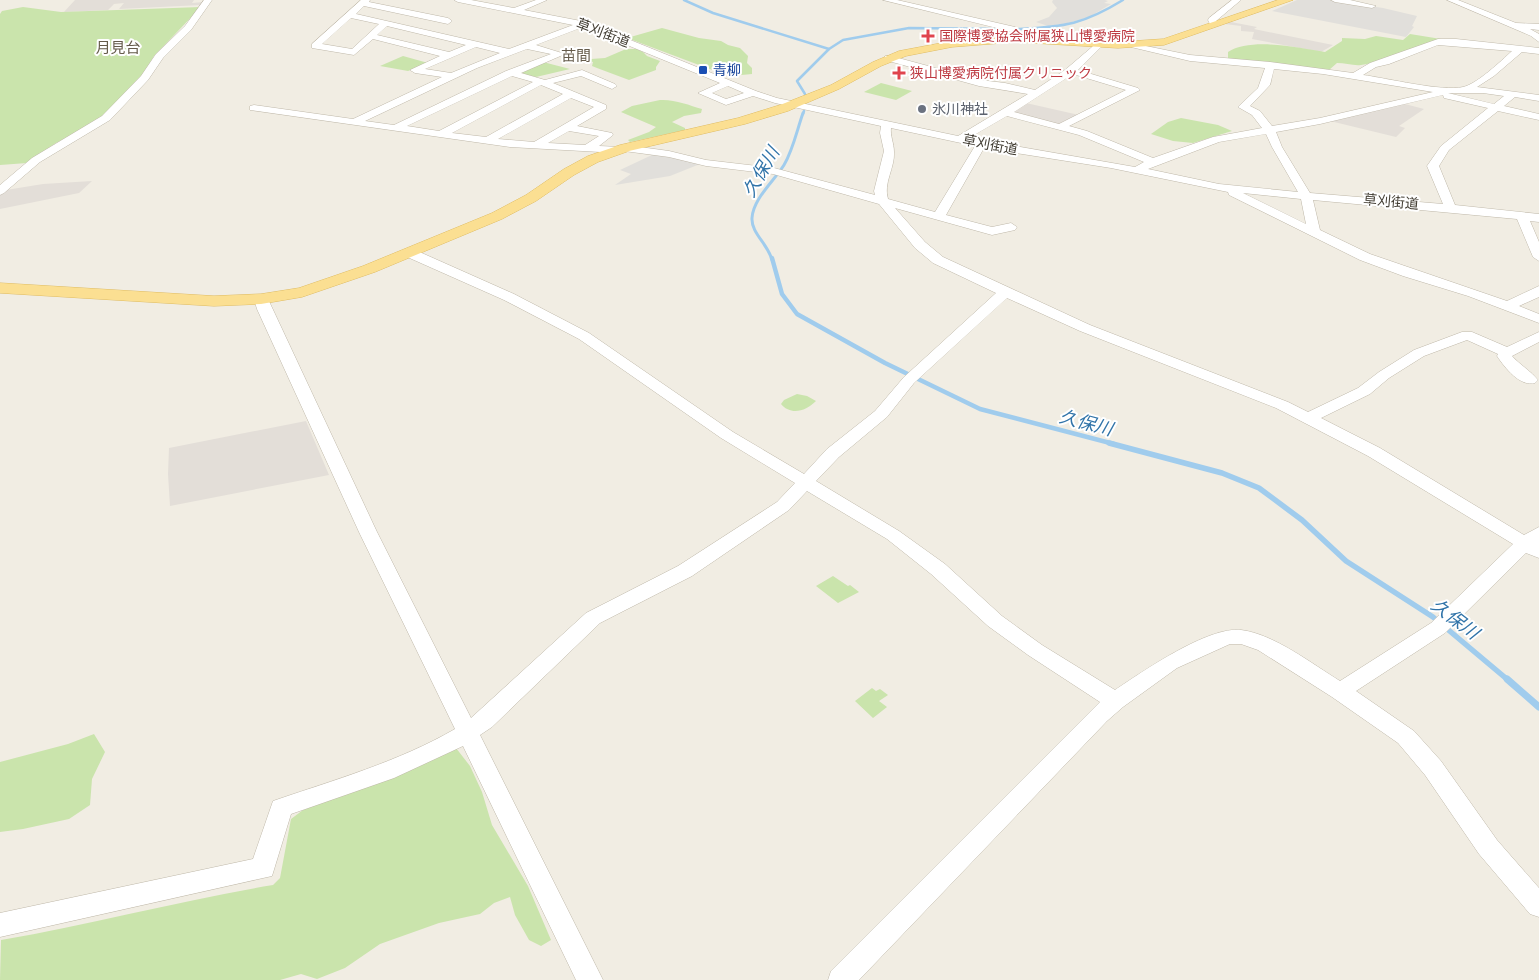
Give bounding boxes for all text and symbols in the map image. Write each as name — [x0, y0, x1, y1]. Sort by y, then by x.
street label: 草刈街道 — [574, 15, 632, 51]
place label: 国際博愛協会附属狭山博愛病院 — [939, 28, 1135, 45]
marker: 国際博愛協会附属狭山博愛病院 — [921, 29, 935, 43]
district label: 月見台 — [95, 39, 141, 57]
district label: 苗間 — [561, 47, 591, 65]
place label: 青柳 — [713, 62, 741, 79]
marker: 青柳 — [697, 64, 709, 76]
place label: 狭山博愛病院付属クリニック — [910, 65, 1092, 82]
marker: 狭山博愛病院付属クリニック — [892, 66, 906, 80]
place label: 氷川神社 — [932, 101, 988, 118]
marker: 氷川神社 — [916, 103, 928, 115]
street label: 草刈街道 — [961, 131, 1019, 159]
water label: 久保川 — [738, 141, 785, 201]
street label: 草刈街道 — [1362, 191, 1420, 213]
water label: 久保川 — [1057, 405, 1117, 441]
water label: 久保川 — [1427, 594, 1485, 645]

